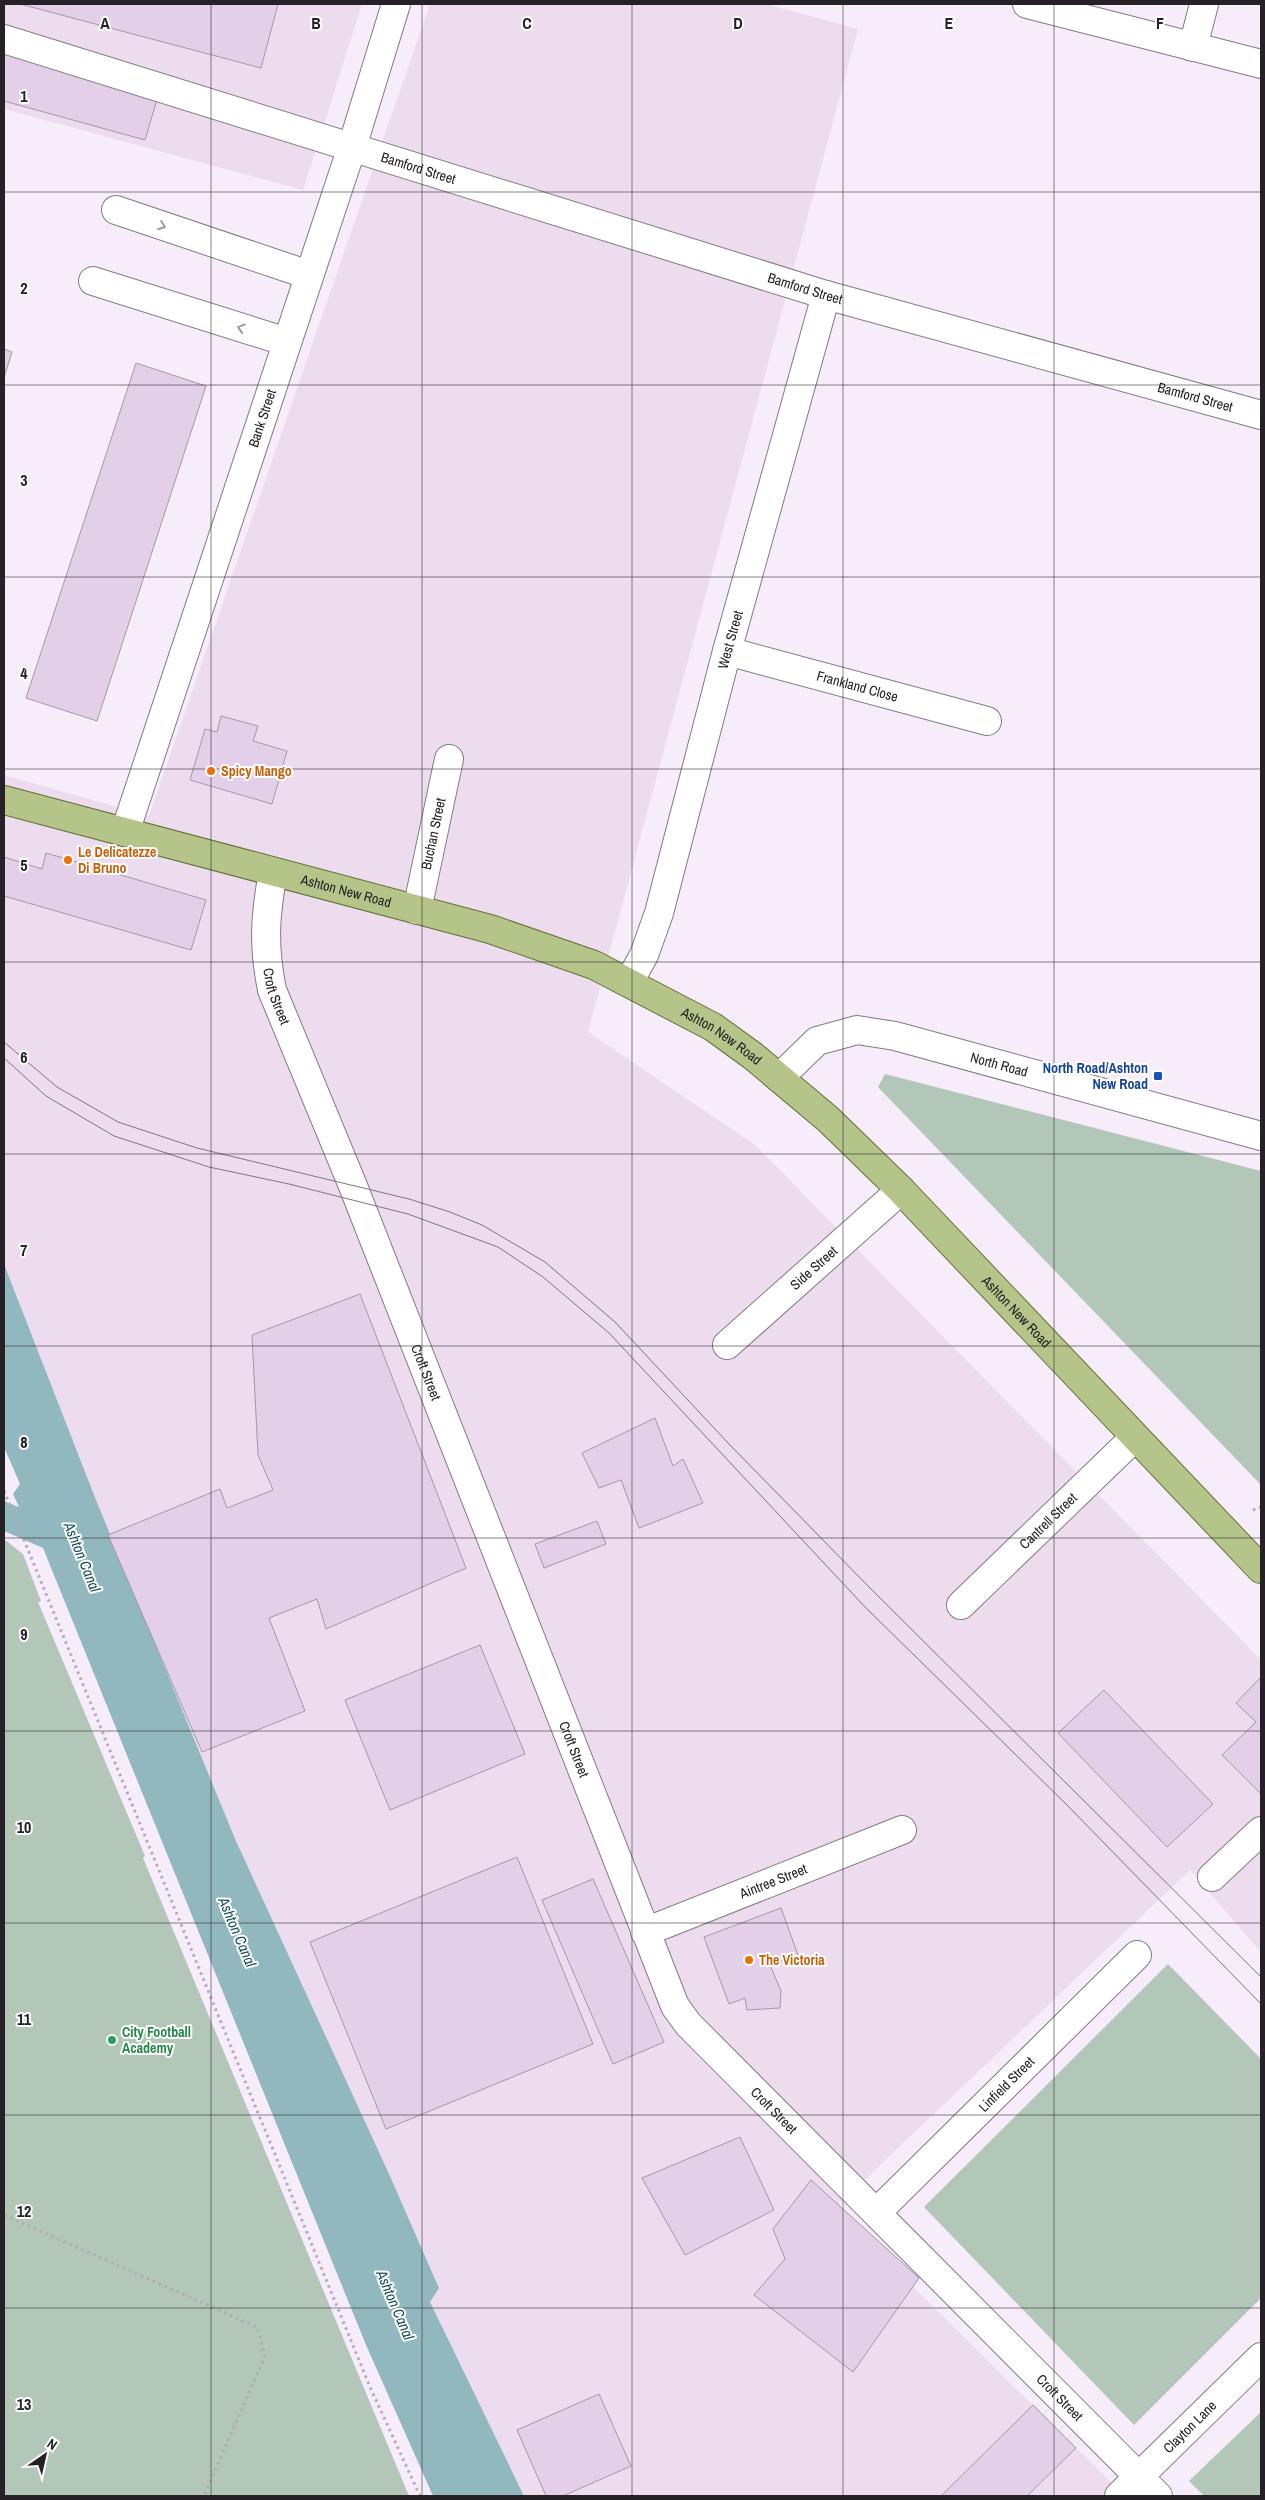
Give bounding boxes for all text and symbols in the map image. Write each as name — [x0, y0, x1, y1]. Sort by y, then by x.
text: A — [100, 12, 110, 34]
text: B — [311, 12, 321, 34]
text: C — [522, 12, 532, 34]
text: D — [733, 12, 743, 34]
text: E — [945, 12, 954, 34]
text: F — [1156, 12, 1164, 34]
text: 1 — [20, 85, 28, 107]
street label: Bamford Street — [379, 148, 458, 188]
one-way arrow — [157, 220, 166, 230]
street label: Bamford Street — [765, 268, 845, 308]
text: 2 — [20, 277, 28, 299]
one-way arrow — [237, 324, 245, 334]
street label: Bamford Street — [1156, 378, 1235, 416]
street label: Bank Street — [244, 387, 280, 449]
text: 3 — [20, 469, 28, 491]
street label: West Street — [714, 608, 747, 671]
text: 4 — [20, 662, 28, 684]
street label: Frankland Close — [815, 667, 900, 706]
place label: Spicy Mango — [221, 762, 292, 780]
marker: Spicy Mango — [205, 765, 217, 777]
street label: Buchan Street — [417, 796, 450, 871]
place label: Le Delicatezze Di Bruno — [78, 843, 156, 877]
text: 5 — [20, 854, 28, 876]
marker: Le Delicatezze Di Bruno — [62, 854, 74, 866]
street label: Ashton New Road — [298, 870, 393, 911]
street label: Croft Street — [259, 967, 294, 1027]
street label: Ashton New Road — [677, 1003, 766, 1069]
text: 6 — [20, 1046, 28, 1068]
street label: North Road — [968, 1048, 1030, 1081]
place label: North Road/Ashton New Road — [1043, 1059, 1148, 1093]
marker: North Road/Ashton New Road — [1152, 1070, 1164, 1082]
text: 7 — [20, 1239, 28, 1261]
street label: Side Street — [786, 1242, 841, 1294]
street label: Ashton New Road — [977, 1271, 1055, 1351]
street label: Croft Street — [407, 1342, 445, 1403]
text: 8 — [20, 1431, 28, 1453]
street label: Cantrell Street — [1015, 1489, 1081, 1553]
water label: Ashton Canal — [59, 1518, 106, 1595]
text: 9 — [20, 1623, 28, 1645]
street label: Croft Street — [555, 1719, 593, 1780]
text: 10 — [17, 1816, 31, 1838]
street label: Aintree Street — [736, 1860, 810, 1903]
water label: Ashton Canal — [213, 1893, 262, 1970]
place label: The Victoria — [759, 1951, 825, 1969]
marker: The Victoria — [743, 1954, 755, 1966]
text: 11 — [17, 2008, 32, 2030]
place label: City Football Academy — [122, 2023, 191, 2057]
marker: City Football Academy — [106, 2034, 118, 2046]
street label: Linfield Street — [975, 2052, 1038, 2116]
street label: Croft Street — [747, 2083, 801, 2138]
text: 12 — [17, 2200, 31, 2222]
water label: Ashton Canal — [371, 2266, 420, 2343]
street label: Croft Street — [1033, 2370, 1087, 2425]
text: 13 — [17, 2393, 31, 2415]
street label: Clayton Lane — [1159, 2397, 1220, 2457]
north arrow — [20, 2430, 70, 2480]
text: N — [44, 2434, 61, 2454]

